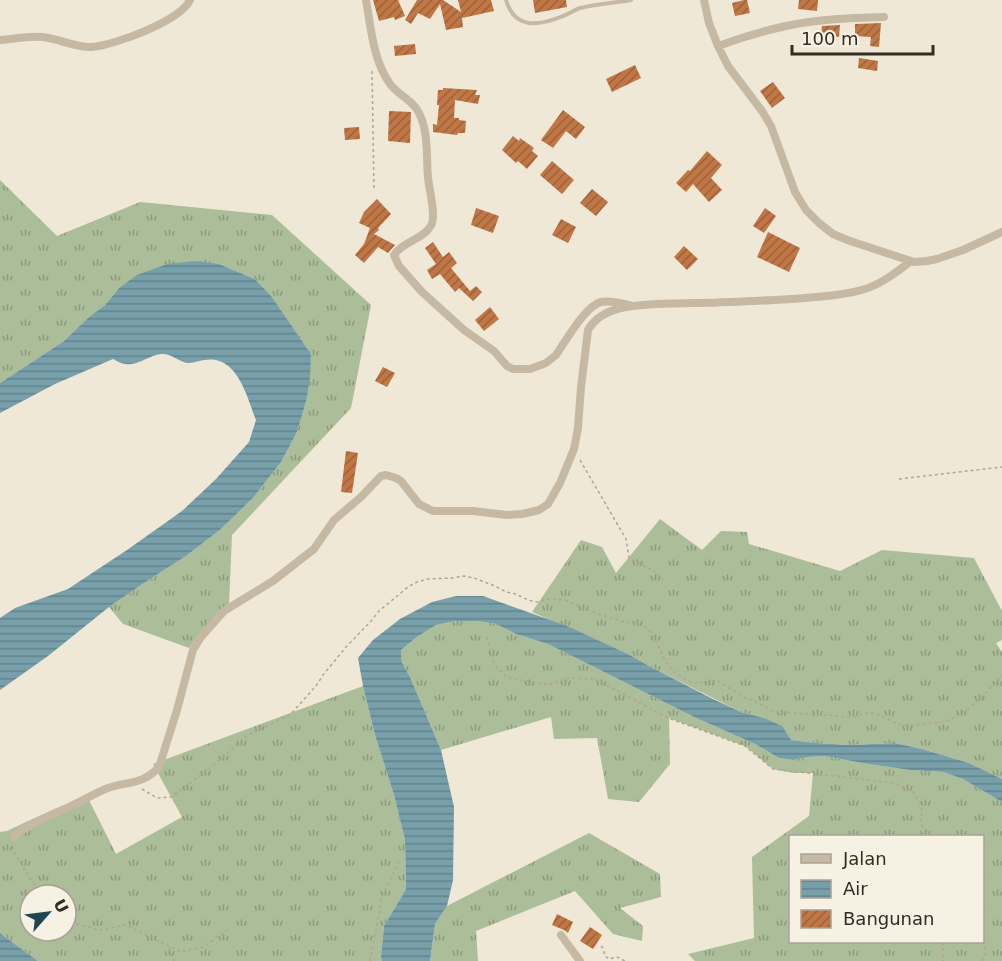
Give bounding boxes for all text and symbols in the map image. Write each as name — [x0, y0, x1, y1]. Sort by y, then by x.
scale bar — [792, 18, 933, 56]
text: 100 m — [801, 28, 859, 49]
legend — [789, 835, 984, 943]
text: Jalan — [842, 848, 887, 869]
text: Air — [843, 878, 868, 899]
north arrow — [18, 883, 78, 943]
text: U — [49, 896, 72, 916]
text: Bangunan — [843, 908, 934, 929]

